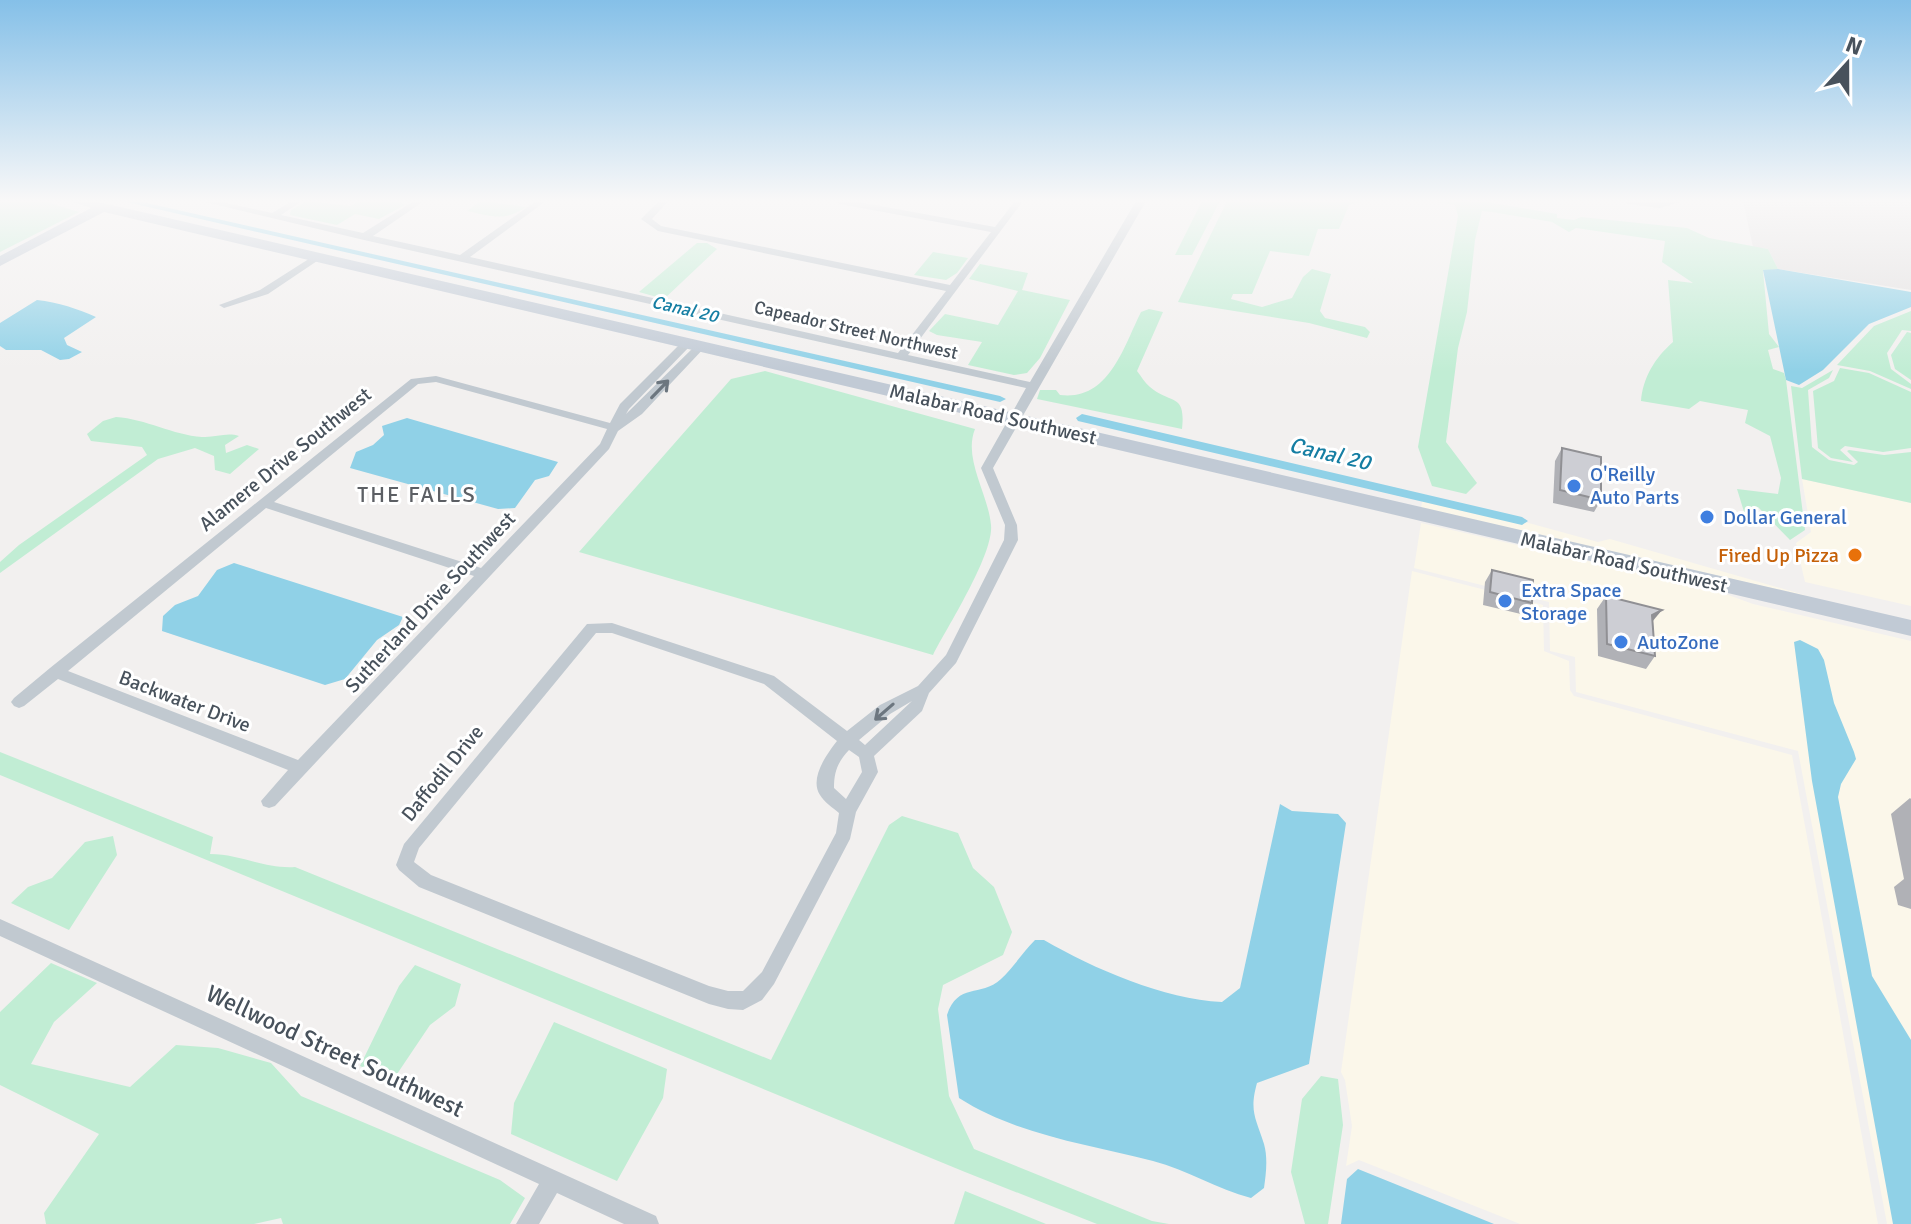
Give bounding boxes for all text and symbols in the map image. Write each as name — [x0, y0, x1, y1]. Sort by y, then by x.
north arrow — [1807, 24, 1887, 104]
text: N — [1842, 30, 1866, 61]
water label: Canal 20 — [650, 291, 722, 328]
street label: Capeador Street Northwest — [752, 296, 960, 364]
street label: Malabar Road Southwest — [887, 378, 1099, 451]
one-way arrow — [650, 380, 669, 399]
street label: Alamere Drive Southwest — [194, 382, 377, 537]
water label: Canal 20 — [1287, 431, 1375, 476]
place label: O'Reilly Auto Parts — [1590, 462, 1679, 510]
marker: O'Reilly Auto Parts — [1565, 477, 1583, 495]
district label: THE FALLS — [357, 481, 477, 508]
place label: Dollar General — [1723, 505, 1847, 530]
street label: Sutherland Drive Southwest — [340, 507, 521, 698]
marker: Dollar General — [1698, 508, 1716, 526]
street label: Malabar Road Southwest — [1518, 526, 1730, 599]
place label: Fired Up Pizza — [1718, 543, 1839, 568]
marker: Fired Up Pizza — [1846, 546, 1864, 564]
place label: Extra Space Storage — [1521, 578, 1621, 626]
marker: Extra Space Storage — [1496, 592, 1514, 610]
place label: AutoZone — [1637, 630, 1719, 655]
marker: AutoZone — [1612, 633, 1630, 651]
street label: Backwater Drive — [115, 665, 254, 738]
one-way arrow — [874, 703, 894, 721]
street label: Daffodil Drive — [396, 720, 489, 827]
street label: Wellwood Street Southwest — [201, 978, 469, 1124]

